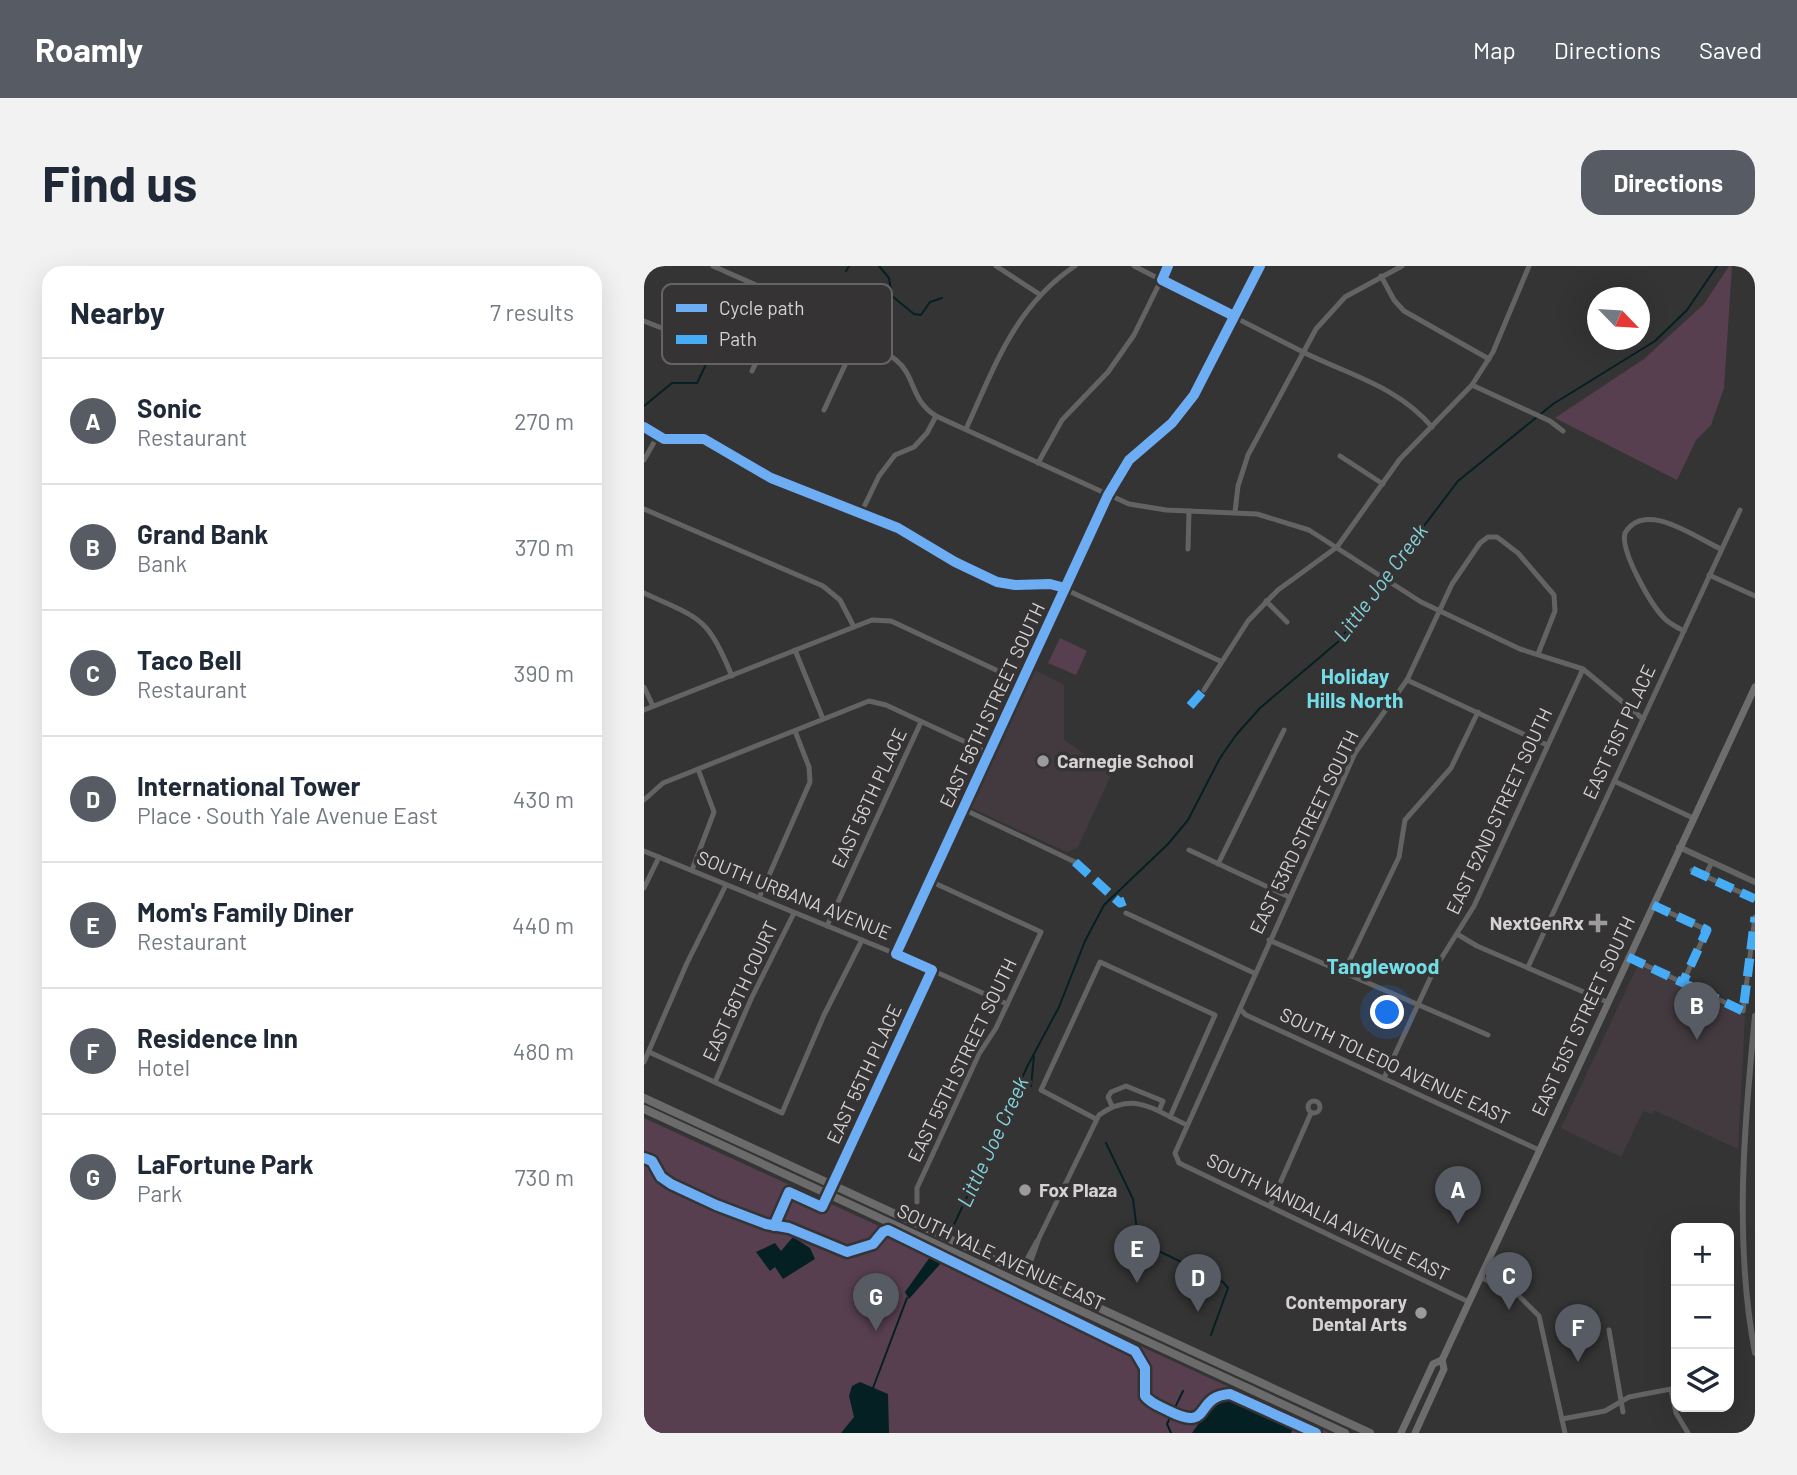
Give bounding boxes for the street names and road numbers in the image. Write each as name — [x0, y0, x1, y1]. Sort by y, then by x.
street label: EAST 56TH STREET SOUTH — [934, 599, 1049, 811]
street label: EAST 51ST PLACE — [1577, 661, 1660, 803]
street label: EAST 52ND STREET SOUTH — [1441, 704, 1557, 918]
street label: EAST 56TH PLACE — [826, 724, 911, 871]
street label: EAST 53RD STREET SOUTH — [1244, 726, 1363, 937]
street label: SOUTH URBANA AVENUE — [694, 845, 895, 944]
street label: EAST 51ST STREET SOUTH — [1526, 912, 1639, 1119]
street label: EAST 56TH COURT — [697, 917, 782, 1065]
street label: EAST 55TH STREET SOUTH — [902, 954, 1021, 1165]
street label: EAST 55TH PLACE — [821, 1000, 906, 1147]
street label: SOUTH TOLEDO AVENUE EAST — [1277, 1002, 1514, 1129]
street label: SOUTH VANDALIA AVENUE EAST — [1203, 1148, 1453, 1285]
street label: SOUTH YALE AVENUE EAST — [894, 1198, 1109, 1315]

